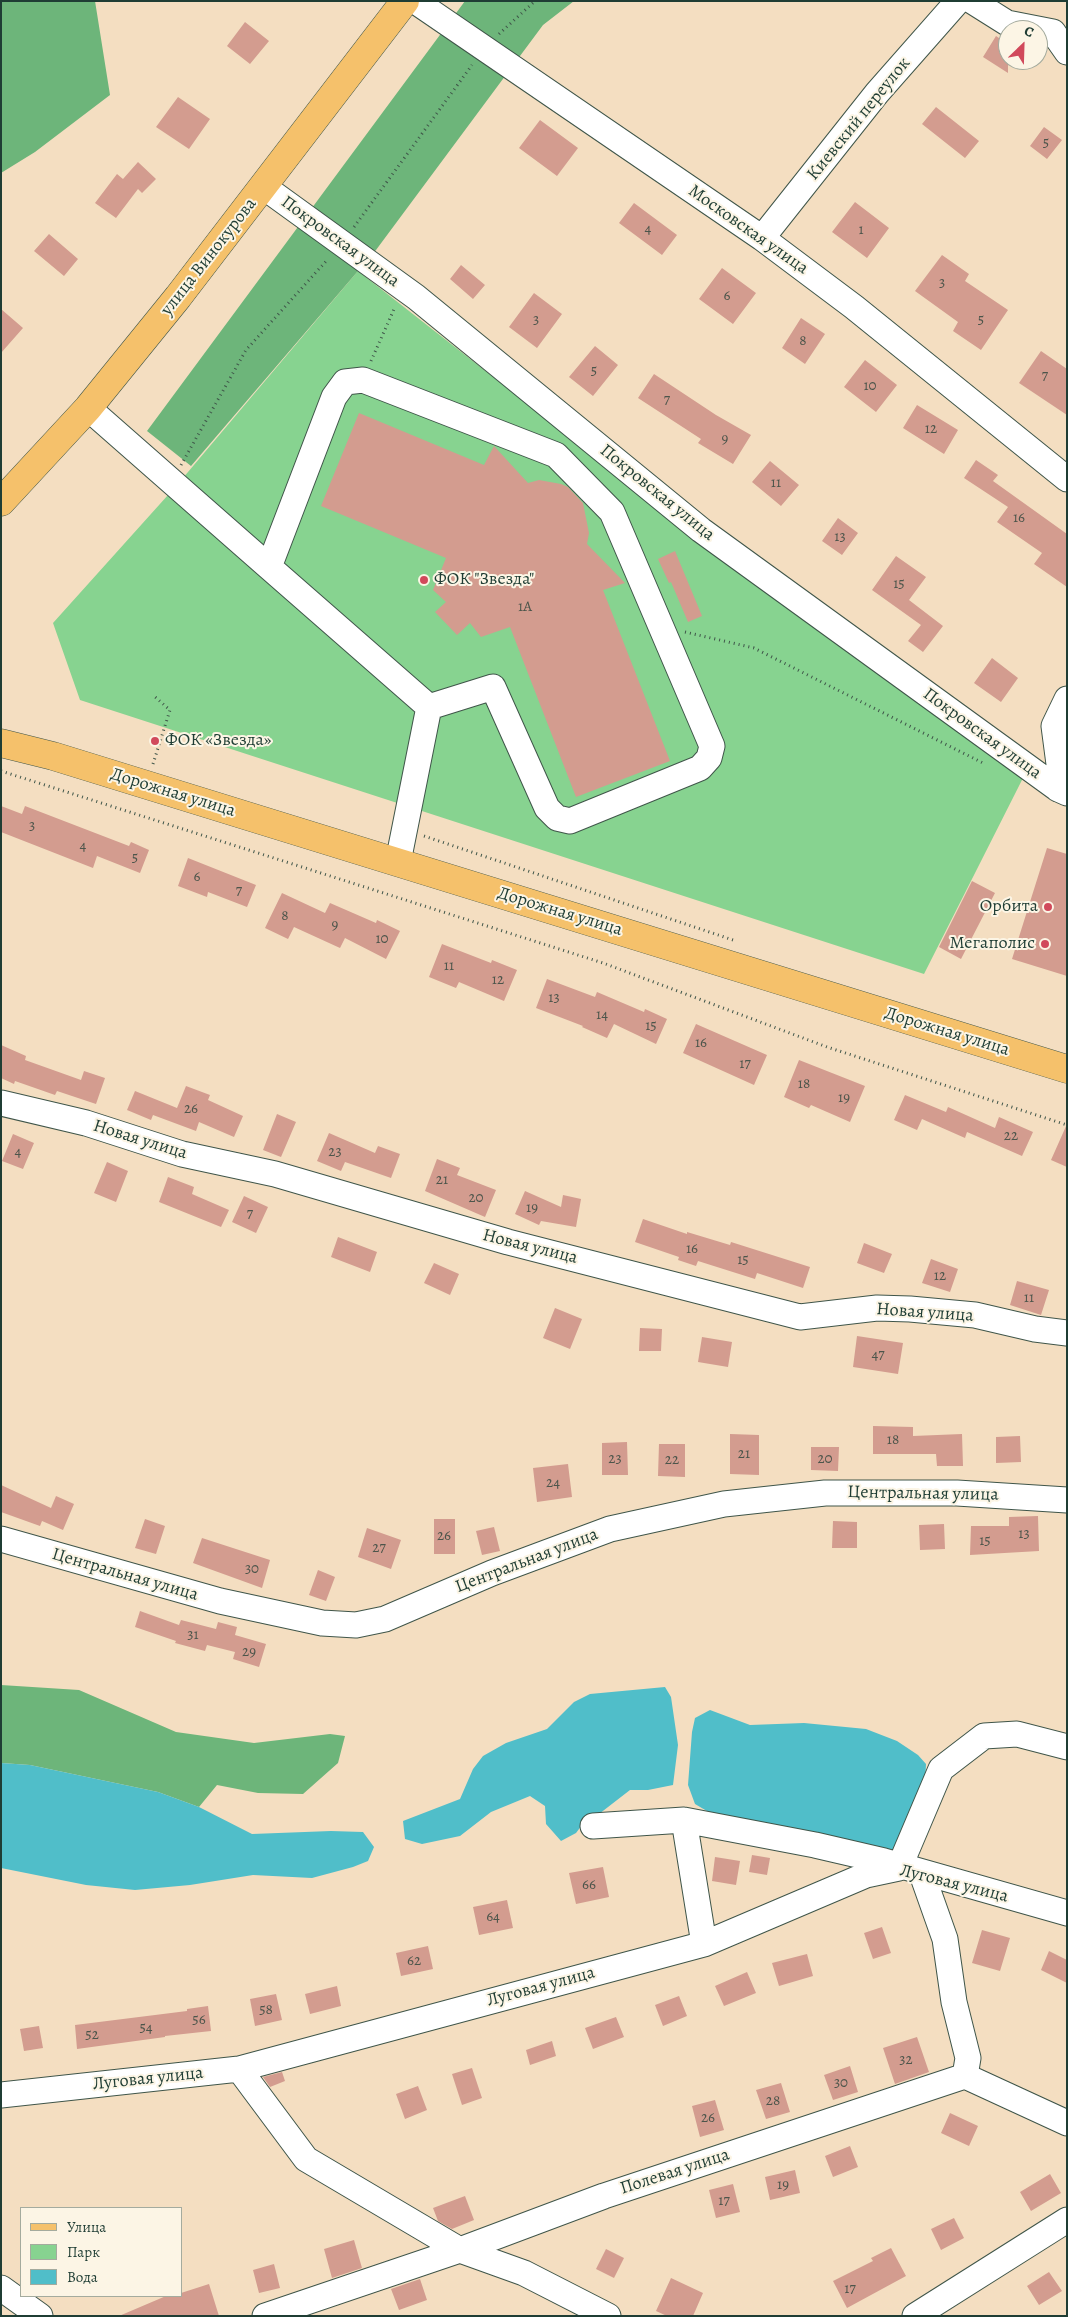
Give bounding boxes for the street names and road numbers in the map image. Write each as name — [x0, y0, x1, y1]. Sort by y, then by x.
street label: Киевский переулок — [803, 53, 915, 185]
street label: Московская улица — [684, 181, 812, 279]
street label: Покровская улица — [277, 192, 403, 292]
street label: улица Винокурова — [156, 194, 262, 320]
street label: Покровская улица — [595, 440, 719, 546]
street label: Покровская улица — [919, 684, 1045, 784]
street label: Дорожная улица — [108, 764, 238, 822]
street label: Дорожная улица — [495, 883, 625, 941]
street label: Дорожная улица — [882, 1003, 1012, 1061]
street label: Новая улица — [90, 1115, 190, 1165]
street label: Новая улица — [480, 1225, 580, 1269]
street label: Новая улица — [876, 1299, 974, 1327]
street label: Центральная улица — [847, 1482, 999, 1506]
street label: Центральная улица — [453, 1524, 601, 1598]
street label: Центральная улица — [49, 1544, 201, 1606]
street label: Луговая улица — [898, 1860, 1010, 1908]
street label: Луговая улица — [485, 1962, 597, 2012]
street label: Луговая улица — [92, 2062, 204, 2096]
street label: Полевая улица — [618, 2144, 732, 2200]

